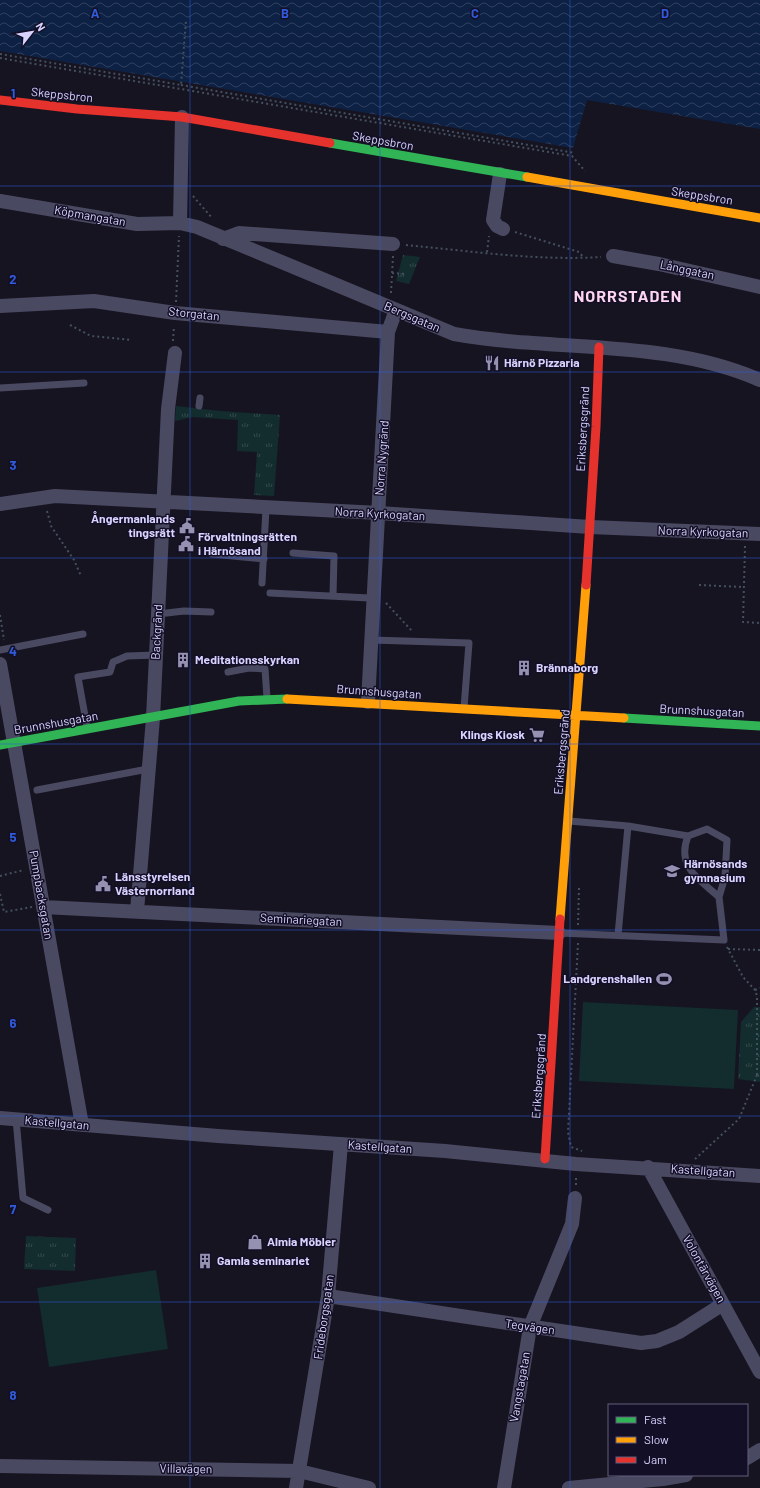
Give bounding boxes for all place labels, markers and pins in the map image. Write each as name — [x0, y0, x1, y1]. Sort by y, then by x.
restaurant icon: Härnö Pizzaria — [483, 354, 501, 372]
place label: Härnö Pizzaria — [504, 355, 580, 369]
place label: Ångermanlands tingsrätt — [91, 511, 175, 539]
public building icon: Ångermanlands tingsrätt — [178, 517, 196, 535]
place label: Förvaltningsrätten i Härnösand — [198, 529, 297, 557]
public building icon: Förvaltningsrätten i Härnösand — [177, 535, 195, 553]
building icon: Meditationsskyrkan — [174, 651, 192, 669]
place label: Meditationsskyrkan — [195, 652, 300, 666]
building icon: Brännaborg — [515, 659, 533, 677]
place label: Brännaborg — [536, 660, 599, 674]
supermarket icon: Klings Kiosk — [528, 726, 546, 744]
place label: Klings Kiosk — [460, 727, 526, 741]
place label: Härnösands gymnasium — [684, 856, 747, 884]
school or university icon: Härnösands gymnasium — [663, 862, 681, 880]
place label: Länsstyrelsen Västernorrland — [115, 869, 195, 897]
public building icon: Länsstyrelsen Västernorrland — [94, 875, 112, 893]
sports icon: Landgrenshallen — [655, 970, 673, 988]
place label: Landgrenshallen — [563, 971, 652, 985]
shop icon: Almia Möbler — [246, 1233, 264, 1251]
place label: Almia Möbler — [267, 1234, 336, 1248]
building icon: Gamla seminariet — [196, 1252, 214, 1270]
place label: Gamla seminariet — [217, 1253, 310, 1267]

